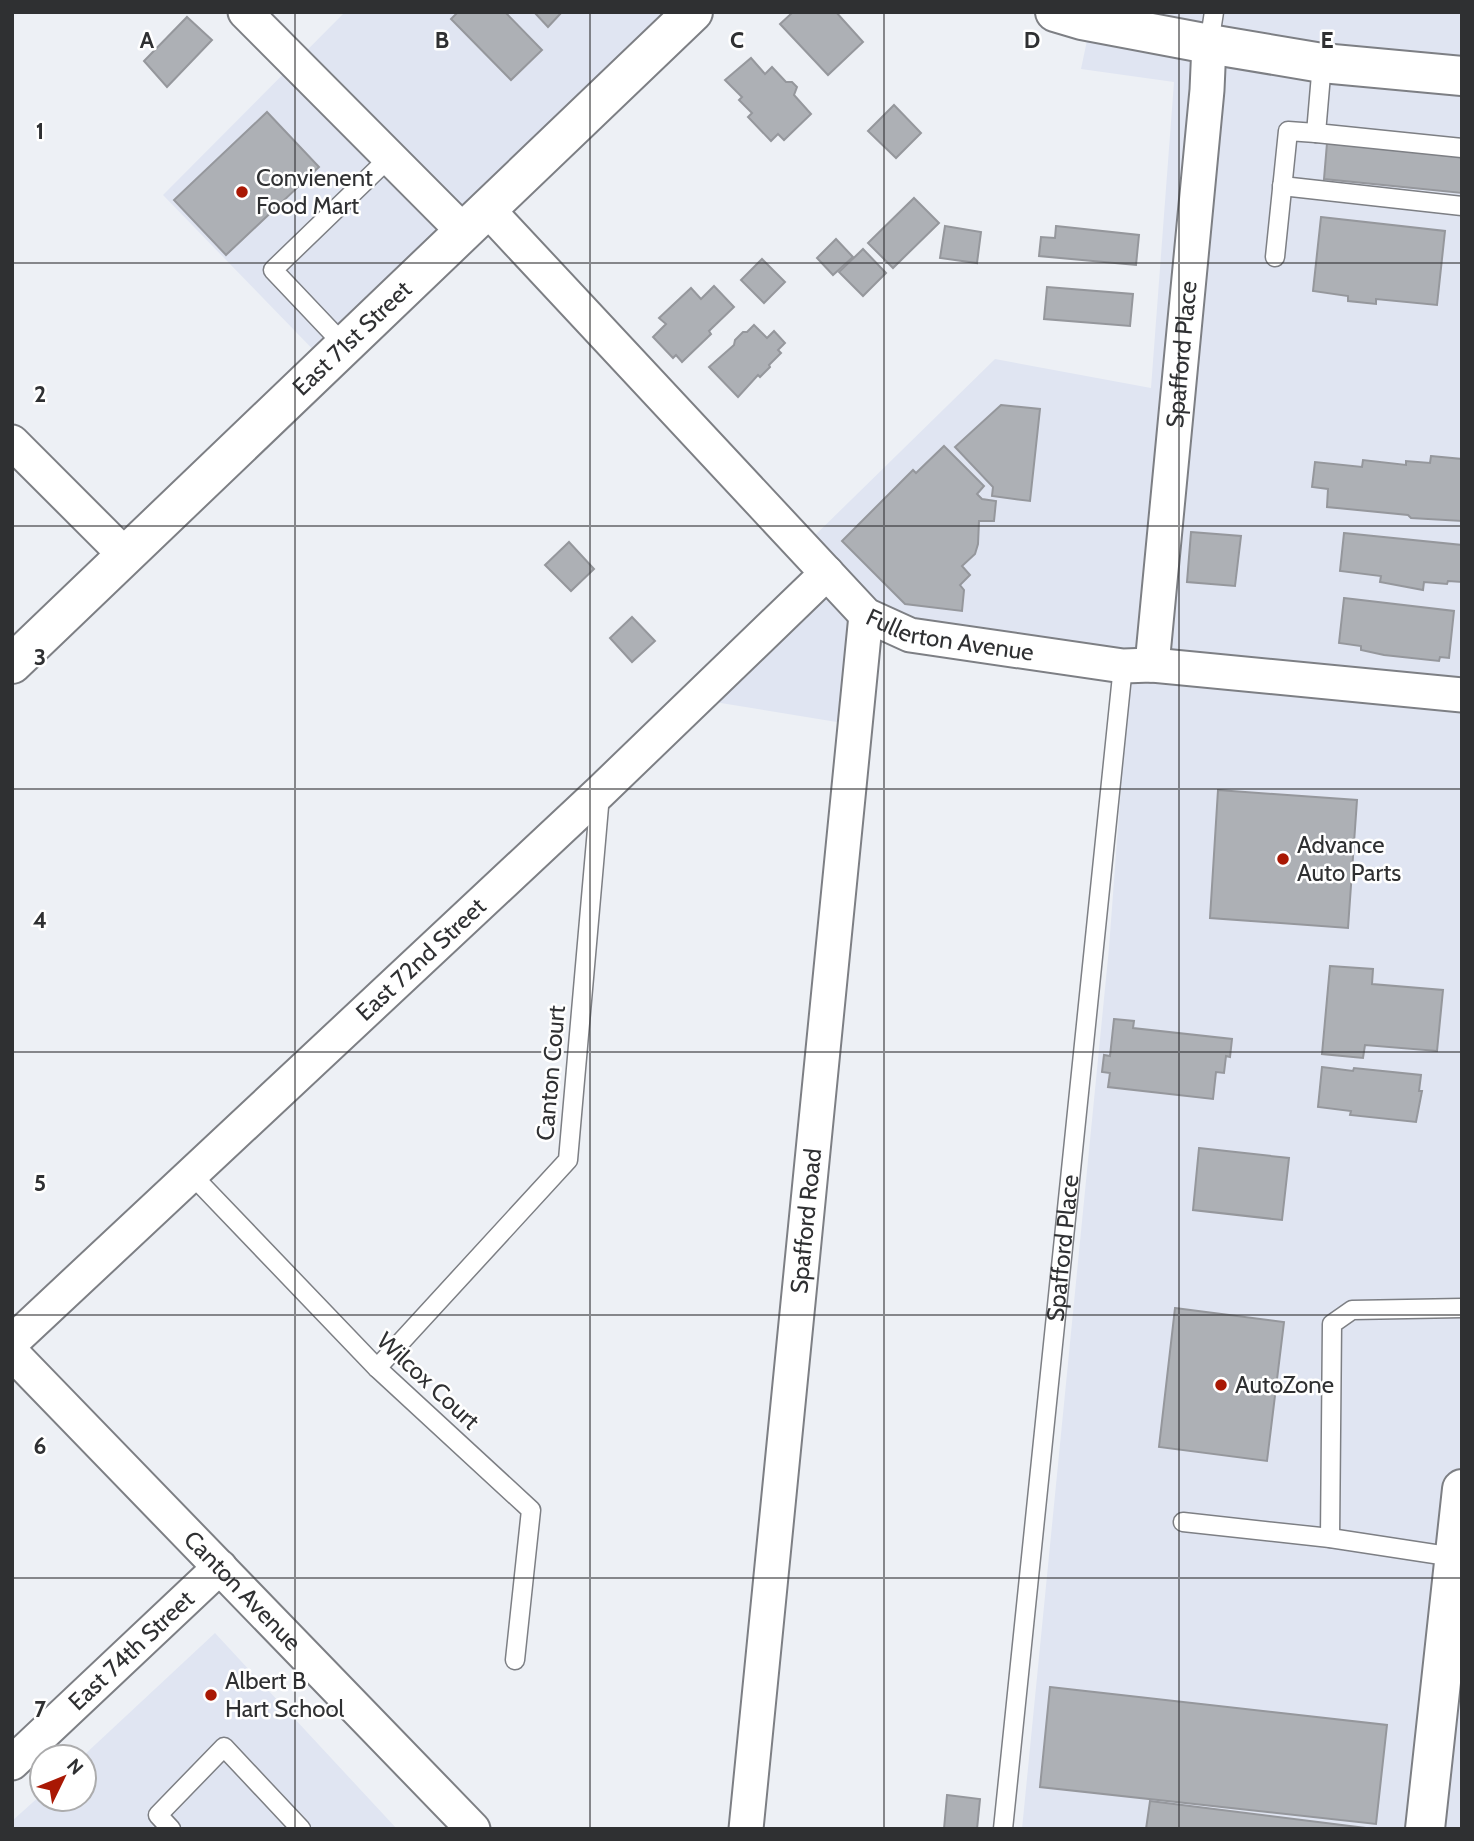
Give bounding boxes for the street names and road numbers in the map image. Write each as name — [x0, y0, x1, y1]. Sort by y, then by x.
street label: East 71st Street — [286, 274, 417, 401]
street label: Spafford Place — [1160, 280, 1203, 429]
street label: Fullerton Avenue — [862, 602, 1036, 667]
street label: East 72nd Street — [350, 892, 491, 1027]
street label: Canton Court — [530, 1004, 571, 1142]
street label: Spafford Road — [784, 1147, 827, 1295]
street label: Spafford Place — [1040, 1173, 1084, 1323]
street label: Wilcox Court — [371, 1326, 486, 1435]
street label: Canton Avenue — [178, 1524, 307, 1656]
street label: East 74th Street — [62, 1584, 200, 1716]

